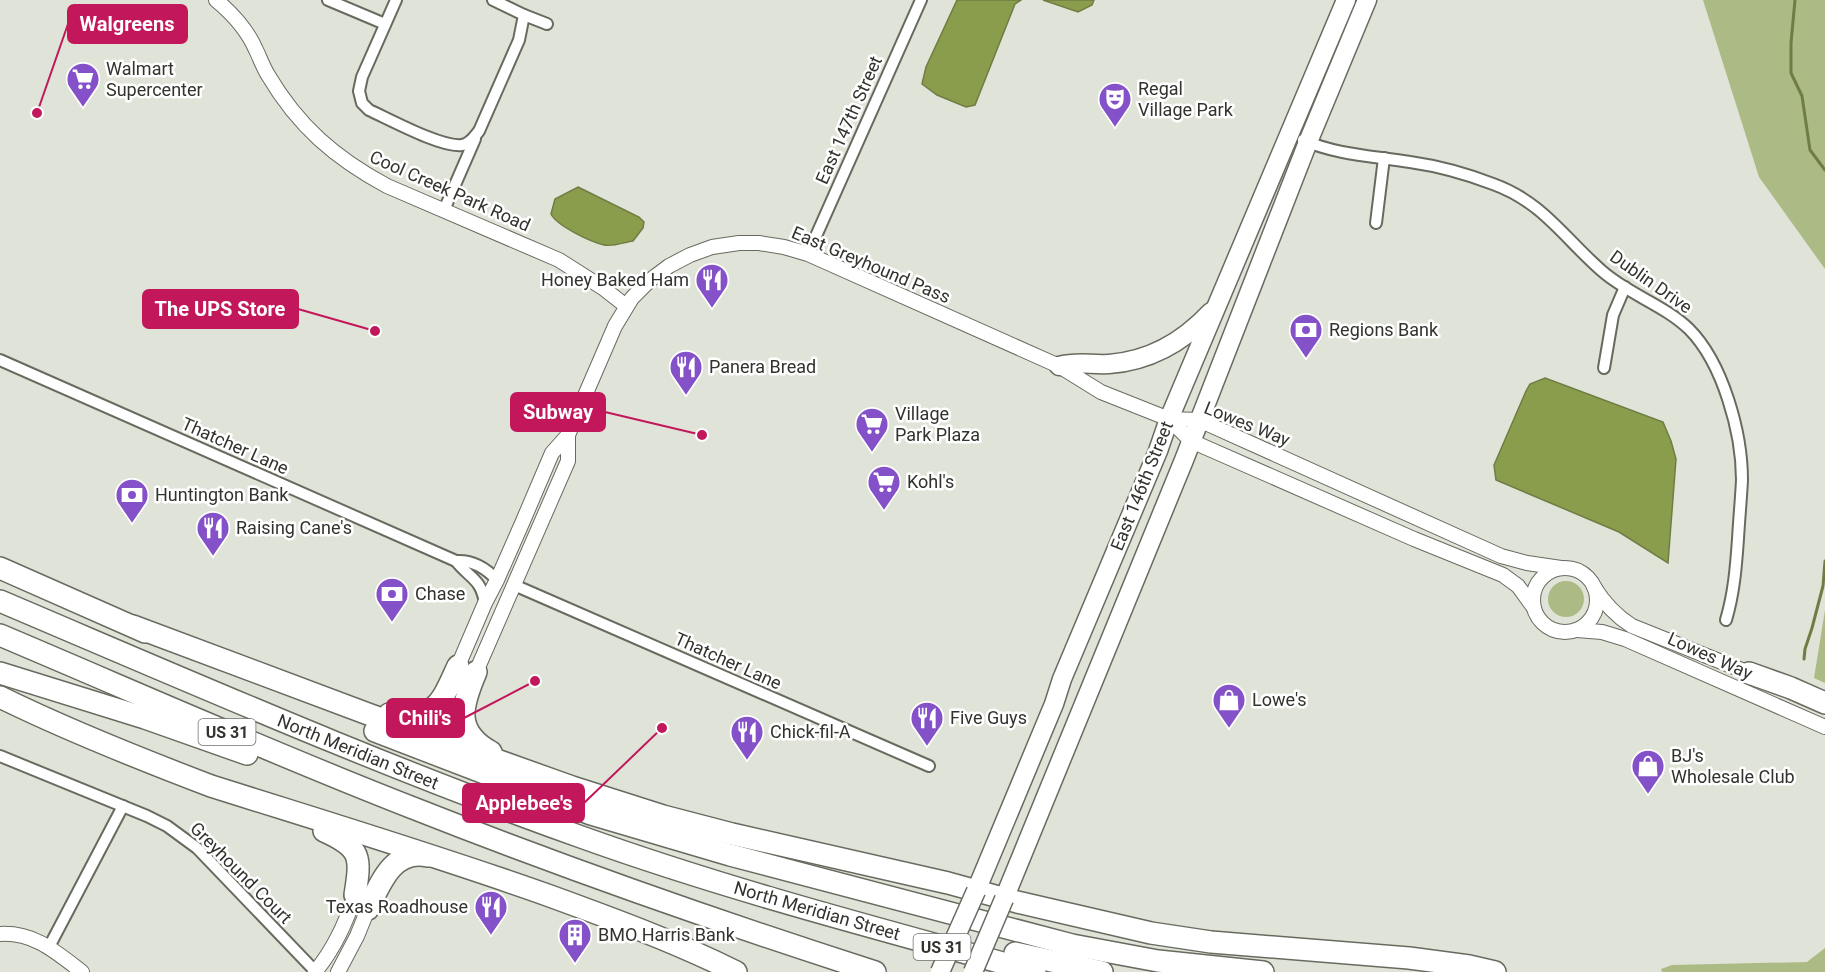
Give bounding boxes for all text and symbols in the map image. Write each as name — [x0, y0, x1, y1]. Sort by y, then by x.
callout: Walgreens — [68, 5, 187, 43]
text: Walgreens — [80, 12, 174, 36]
street label: East 147th Street — [811, 53, 886, 187]
place label: Walmart Supercenter — [106, 58, 203, 100]
supermarket icon: Walmart Supercenter — [65, 61, 101, 108]
place label: Regal Village Park — [1138, 78, 1234, 120]
theatre icon: Regal Village Park — [1097, 81, 1133, 128]
street label: Cool Creek Park Road — [367, 146, 534, 235]
street label: East Greyhound Pass — [789, 222, 954, 307]
street label: Dublin Drive — [1606, 246, 1696, 318]
restaurant icon: Honey Baked Ham — [694, 262, 730, 309]
place label: Honey Baked Ham — [541, 269, 689, 290]
callout: The UPS Store — [143, 290, 298, 328]
text: The UPS Store — [155, 297, 286, 321]
bank icon: Regions Bank — [1288, 312, 1324, 359]
place label: Regions Bank — [1329, 319, 1439, 340]
restaurant icon: Panera Bread — [668, 349, 704, 396]
place label: Panera Bread — [709, 356, 816, 377]
callout: Subway — [511, 393, 605, 431]
street label: Lowes Way — [1201, 397, 1294, 450]
text: Subway — [523, 400, 594, 424]
place label: Village Park Plaza — [895, 403, 980, 445]
supermarket icon: Village Park Plaza — [854, 406, 890, 453]
street label: Thatcher Lane — [179, 413, 292, 478]
street label: East 146th Street — [1106, 418, 1177, 554]
supermarket icon: Kohl's — [866, 464, 902, 511]
place label: Kohl's — [907, 471, 954, 492]
bank icon: Huntington Bank — [114, 477, 150, 524]
place label: Huntington Bank — [155, 484, 289, 505]
restaurant icon: Raising Cane's — [195, 510, 231, 557]
place label: Raising Cane's — [236, 517, 352, 538]
bank icon: Chase — [374, 576, 410, 623]
place label: Chase — [415, 583, 465, 604]
street label: Thatcher Lane — [672, 628, 785, 693]
street label: Lowes Way — [1665, 628, 1756, 684]
shop icon: Lowe's — [1211, 682, 1247, 729]
place label: Lowe's — [1252, 689, 1307, 710]
callout: Chili's — [387, 699, 464, 737]
restaurant icon: Five Guys — [909, 700, 945, 747]
text: Chili's — [399, 706, 451, 730]
place label: Five Guys — [950, 707, 1027, 728]
street label: North Meridian Street — [275, 710, 442, 794]
restaurant icon: Chick-fil-A — [729, 714, 765, 761]
road number: US 31 — [198, 719, 256, 745]
place label: Chick-fil-A — [770, 721, 851, 742]
place label: BJ's Wholesale Club — [1671, 745, 1795, 787]
shop icon: BJ's Wholesale Club — [1630, 748, 1666, 795]
callout: Applebee's — [463, 784, 584, 822]
text: Applebee's — [475, 791, 573, 815]
street label: Greyhound Court — [186, 817, 297, 928]
street label: North Meridian Street — [732, 877, 903, 944]
restaurant icon: Texas Roadhouse — [473, 889, 509, 936]
place label: Texas Roadhouse — [326, 896, 468, 917]
building icon: BMO Harris Bank — [557, 917, 593, 964]
place label: BMO Harris Bank — [598, 924, 736, 945]
road number: US 31 — [914, 934, 970, 960]

